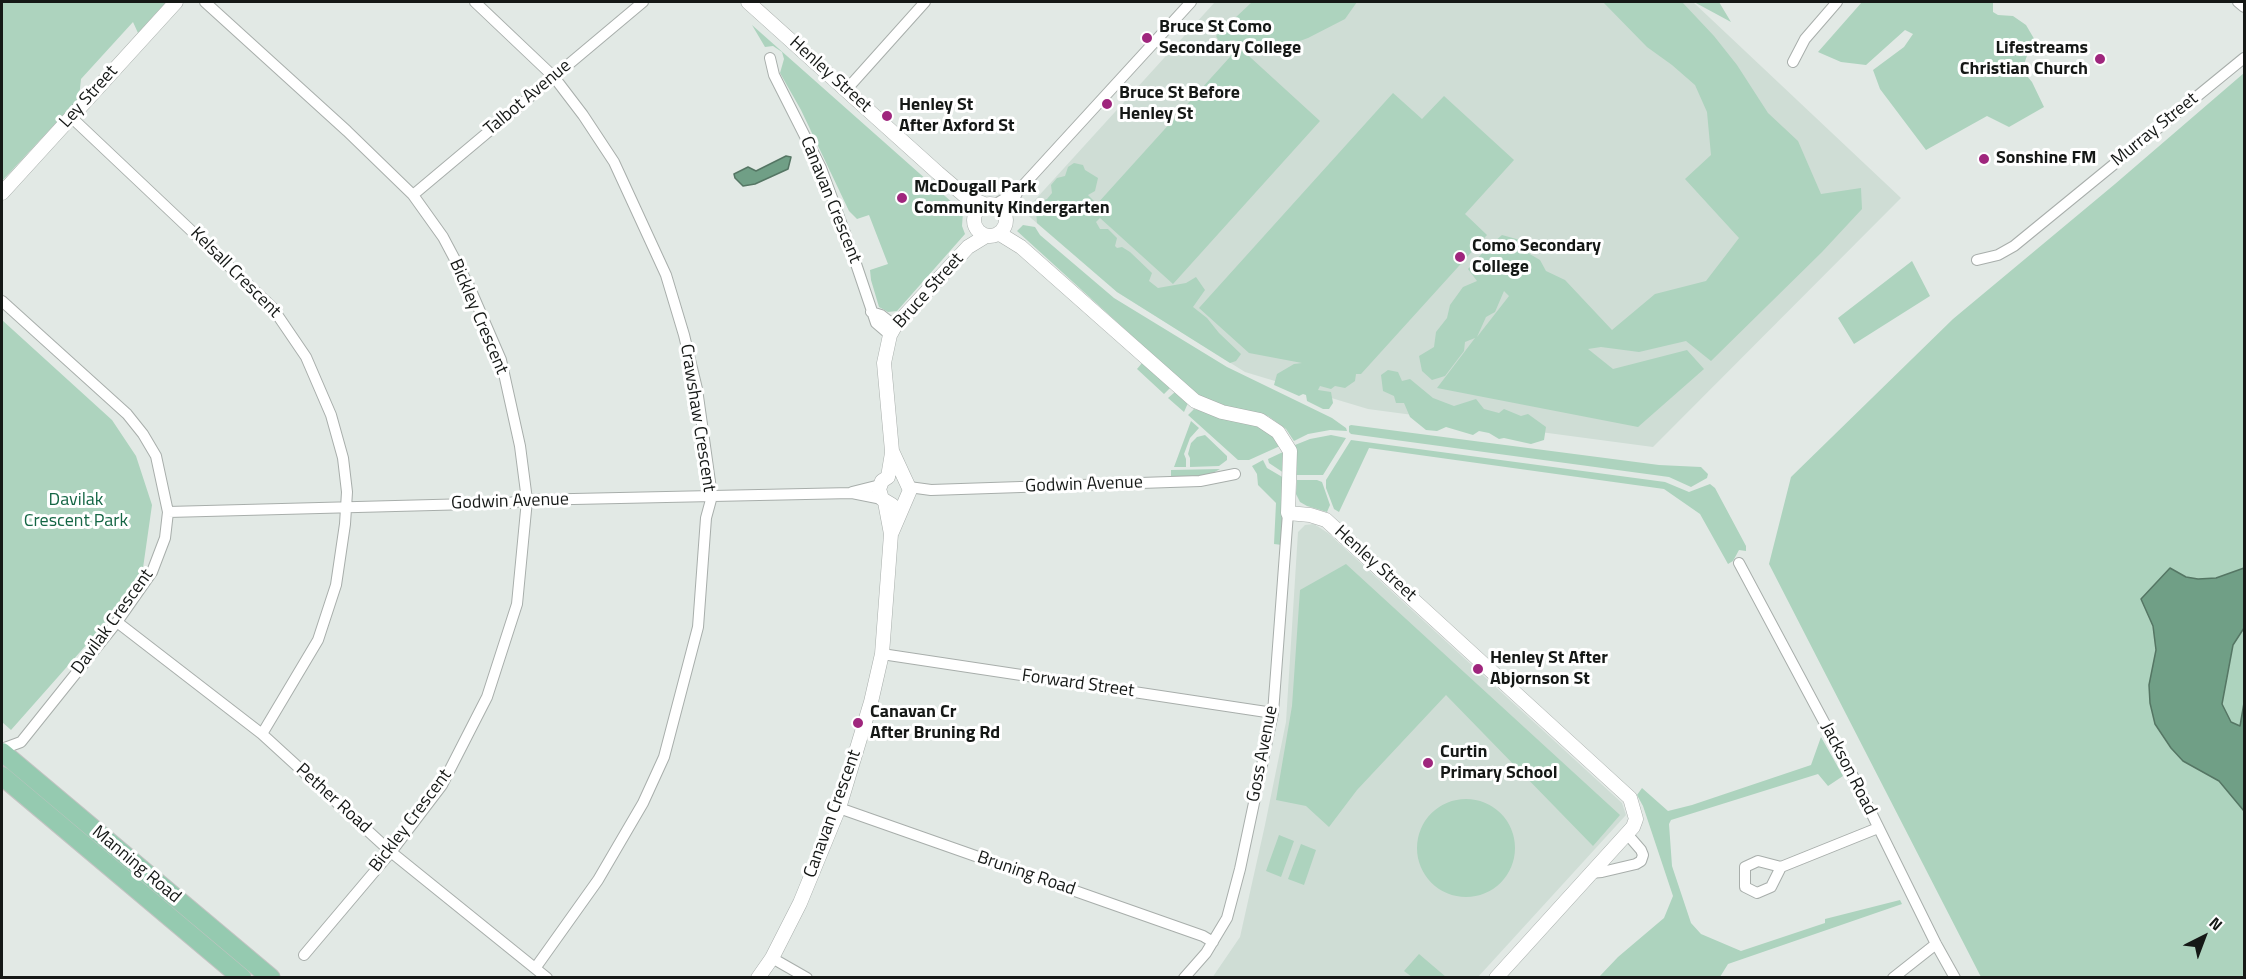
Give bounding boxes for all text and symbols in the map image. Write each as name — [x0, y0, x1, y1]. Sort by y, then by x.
place label: Bruce St Como Secondary College — [1159, 17, 1301, 60]
marker: Bruce St Como Secondary College — [1140, 31, 1154, 45]
street label: Henley Street — [785, 33, 875, 117]
place label: Lifestreams Christian Church — [1960, 38, 2088, 80]
marker: Lifestreams Christian Church — [2093, 52, 2107, 66]
street label: Talbot Avenue — [480, 55, 576, 141]
street label: Ley Street — [55, 61, 123, 133]
place label: Bruce St Before Henley St — [1119, 83, 1240, 125]
street label: Murray Street — [2107, 89, 2203, 171]
place label: Henley St After Axford St — [899, 95, 1015, 138]
marker: Bruce St Before Henley St — [1100, 97, 1114, 111]
marker: Henley St After Axford St — [880, 109, 894, 123]
street label: Canavan Crescent — [795, 134, 865, 266]
place label: Sonshine FM — [1996, 148, 2097, 170]
marker: Sonshine FM — [1977, 152, 1991, 166]
place label: McDougall Park Community Kindergarten — [914, 177, 1110, 219]
marker: McDougall Park Community Kindergarten — [895, 191, 909, 205]
street label: Kelsall Crescent — [185, 223, 285, 323]
place label: Como Secondary College — [1472, 236, 1601, 278]
street label: Bruce Street — [890, 249, 968, 333]
marker: Como Secondary College — [1453, 250, 1467, 264]
street label: Bickley Crescent — [444, 256, 512, 378]
street label: Crawshaw Crescent — [675, 343, 719, 493]
street label: Godwin Avenue — [1025, 472, 1143, 498]
street label: Godwin Avenue — [451, 489, 569, 515]
park label: Davilak Crescent Park — [24, 490, 128, 532]
street label: Henley Street — [1330, 522, 1420, 606]
street label: Davilak Crescent — [68, 565, 158, 679]
place label: Henley St After Abjornson St — [1490, 648, 1608, 690]
marker: Henley St After Abjornson St — [1471, 662, 1485, 676]
street label: Forward Street — [1020, 665, 1136, 703]
place label: Canavan Cr After Bruning Rd — [870, 702, 1000, 744]
street label: Goss Avenue — [1243, 704, 1283, 804]
marker: Canavan Cr After Bruning Rd — [851, 716, 865, 730]
street label: Jackson Road — [1815, 719, 1881, 819]
place label: Curtin Primary School — [1440, 742, 1558, 784]
street label: Canavan Crescent — [800, 747, 866, 881]
marker: Curtin Primary School — [1421, 756, 1435, 770]
street label: Pether Road — [291, 760, 375, 838]
street label: Bickley Crescent — [365, 765, 457, 877]
street label: Manning Road — [87, 822, 185, 908]
street label: Bruning Road — [974, 847, 1078, 901]
north arrow — [2174, 907, 2234, 967]
text: N — [2204, 911, 2228, 936]

